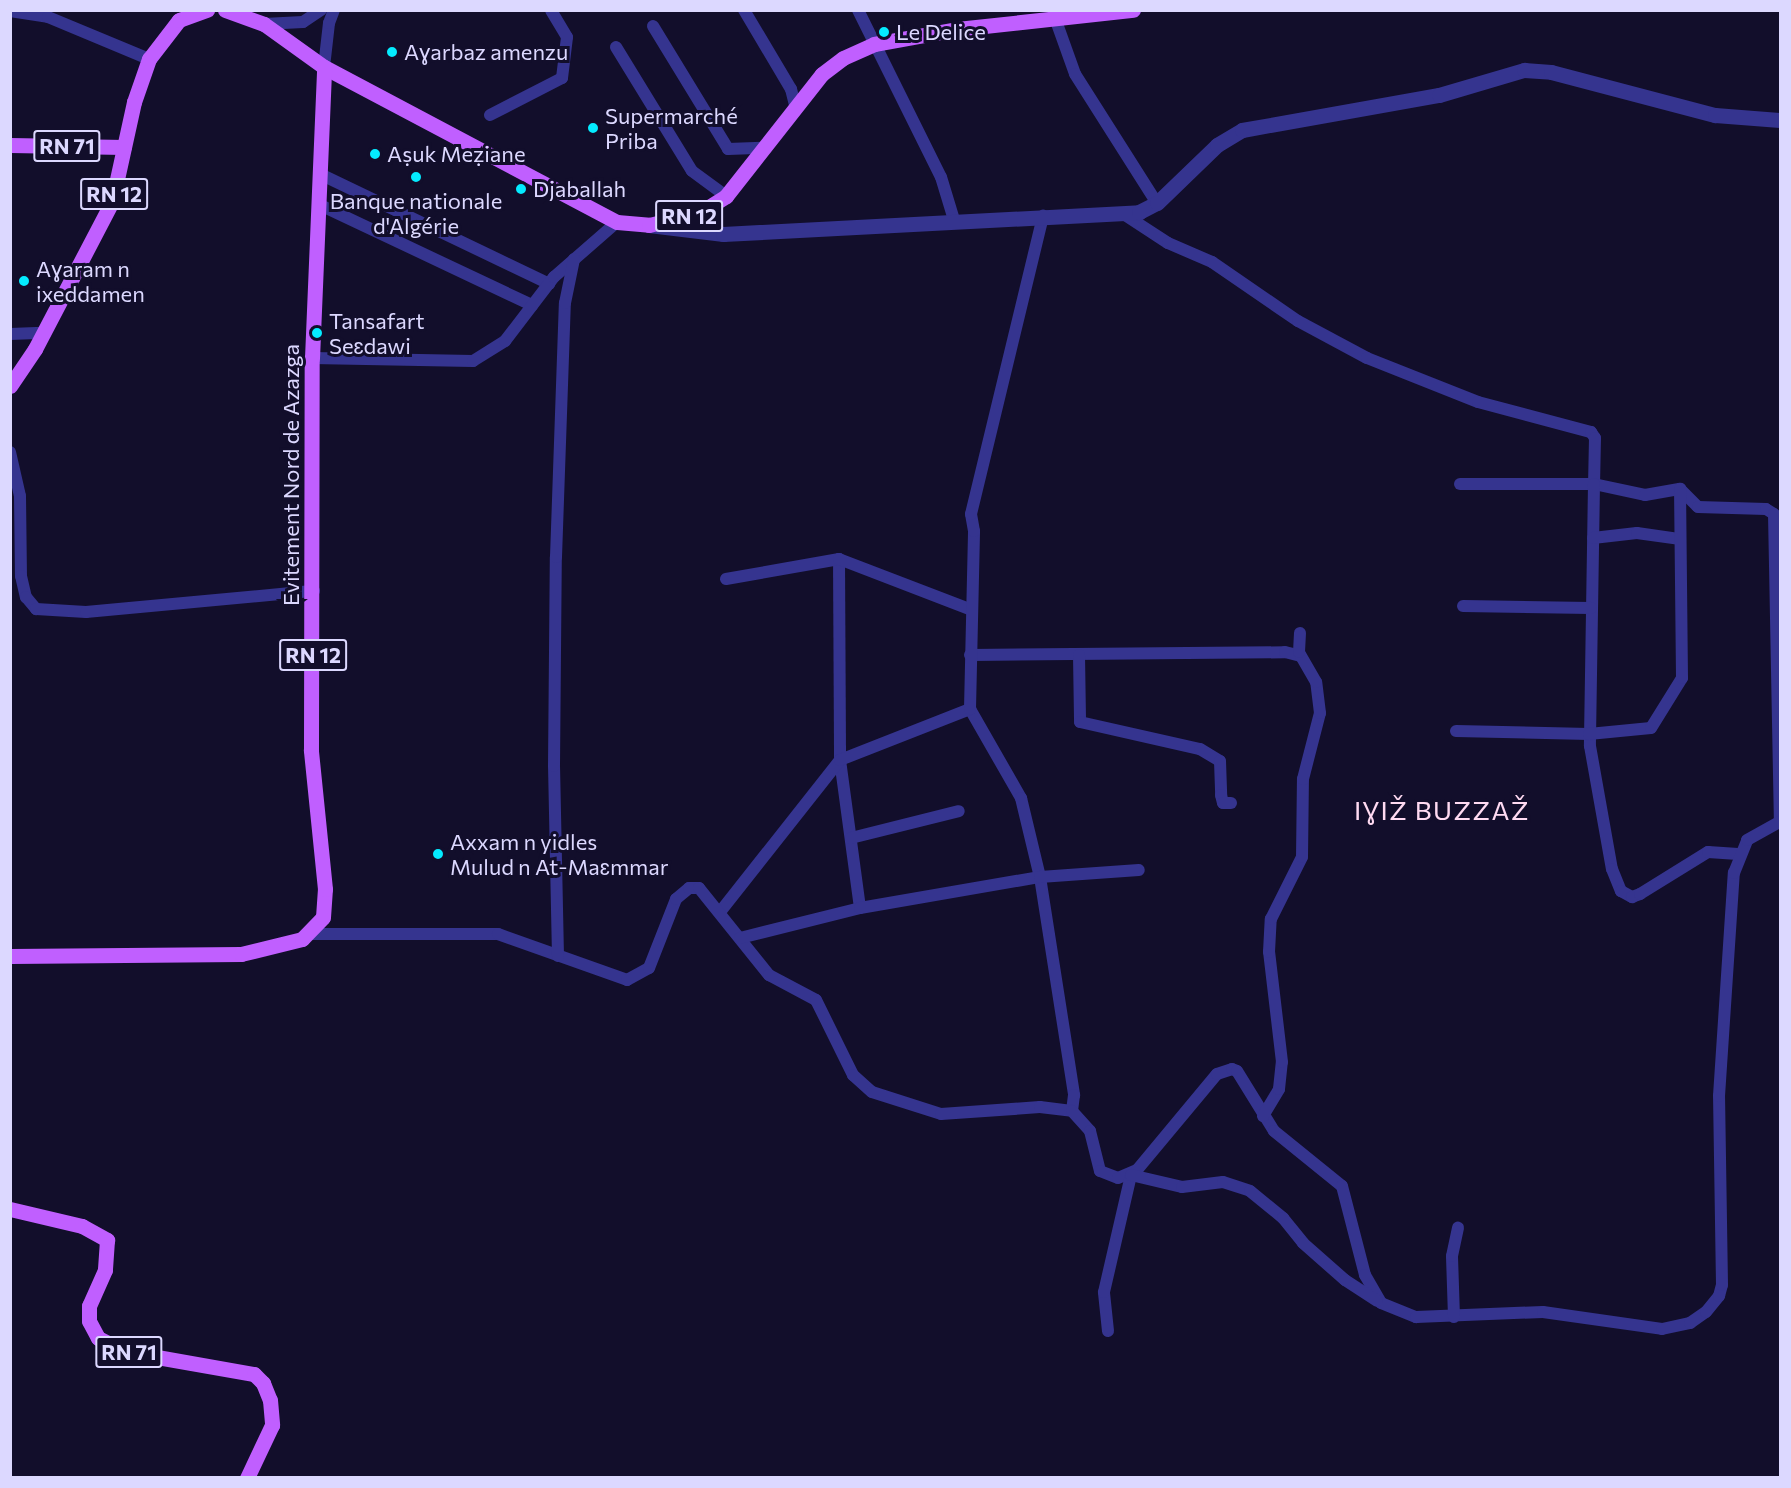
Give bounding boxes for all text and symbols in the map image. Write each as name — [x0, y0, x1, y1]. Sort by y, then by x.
place label: Le Delice — [896, 19, 986, 45]
marker: Le Delice — [877, 25, 891, 39]
place label: Aɣarbaz amenzu — [404, 39, 568, 65]
marker: Aɣarbaz amenzu — [385, 45, 399, 59]
place label: Supermarché Priba — [605, 102, 738, 154]
marker: Supermarché Priba — [586, 121, 600, 135]
road number: RN 71 — [32, 128, 101, 164]
place label: Aṣuk Meẓiane — [387, 141, 526, 167]
marker: Aṣuk Meẓiane — [368, 147, 382, 161]
marker: Banque nationale d'Algérie — [409, 170, 423, 184]
road number: RN 12 — [80, 176, 148, 212]
place label: Djaballah — [533, 176, 626, 202]
marker: Djaballah — [514, 182, 528, 196]
place label: Banque nationale d'Algérie — [330, 187, 502, 238]
road number: RN 12 — [654, 198, 724, 234]
place label: Aɣaram n ixeddamen — [36, 255, 145, 306]
marker: Aɣaram n ixeddamen — [17, 274, 31, 288]
place label: Tansafart Seɛdawi — [329, 307, 425, 358]
marker: Tansafart Seɛdawi — [310, 326, 324, 340]
street label: Evitement Nord de Azazga — [278, 344, 304, 606]
road number: RN 12 — [278, 637, 348, 673]
district label: IƔIŽ BUZZAŽ — [1354, 794, 1530, 826]
place label: Axxam n yidles Mulud n At-Maɛmmar — [450, 828, 669, 879]
marker: Axxam n yidles Mulud n At-Maɛmmar — [431, 847, 445, 861]
road number: RN 71 — [94, 1334, 164, 1370]

